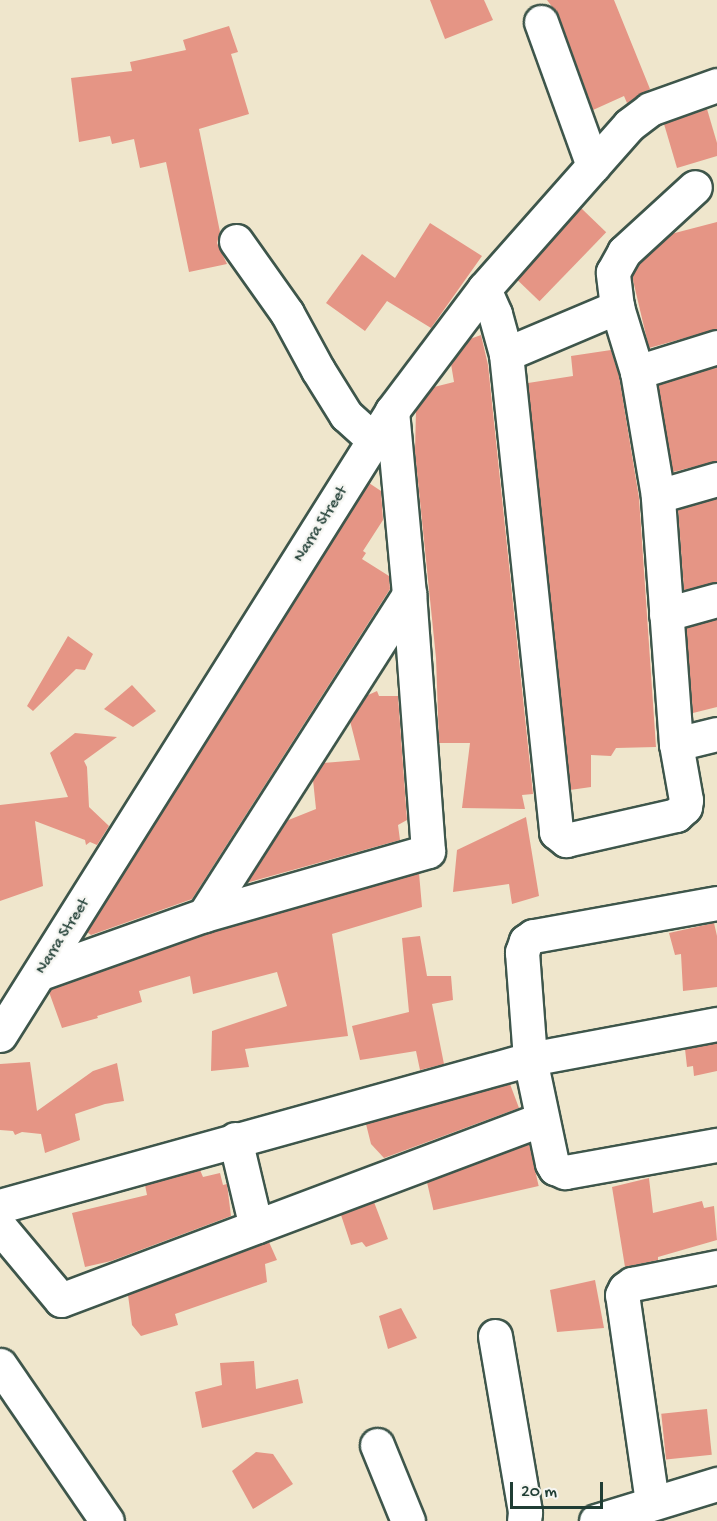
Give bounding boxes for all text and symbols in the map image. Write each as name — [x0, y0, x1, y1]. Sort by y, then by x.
street label: Narra Street — [291, 483, 353, 567]
street label: Narra Street — [33, 895, 95, 979]
scale bar — [513, 1470, 606, 1508]
text: 20 m — [521, 1482, 557, 1503]

